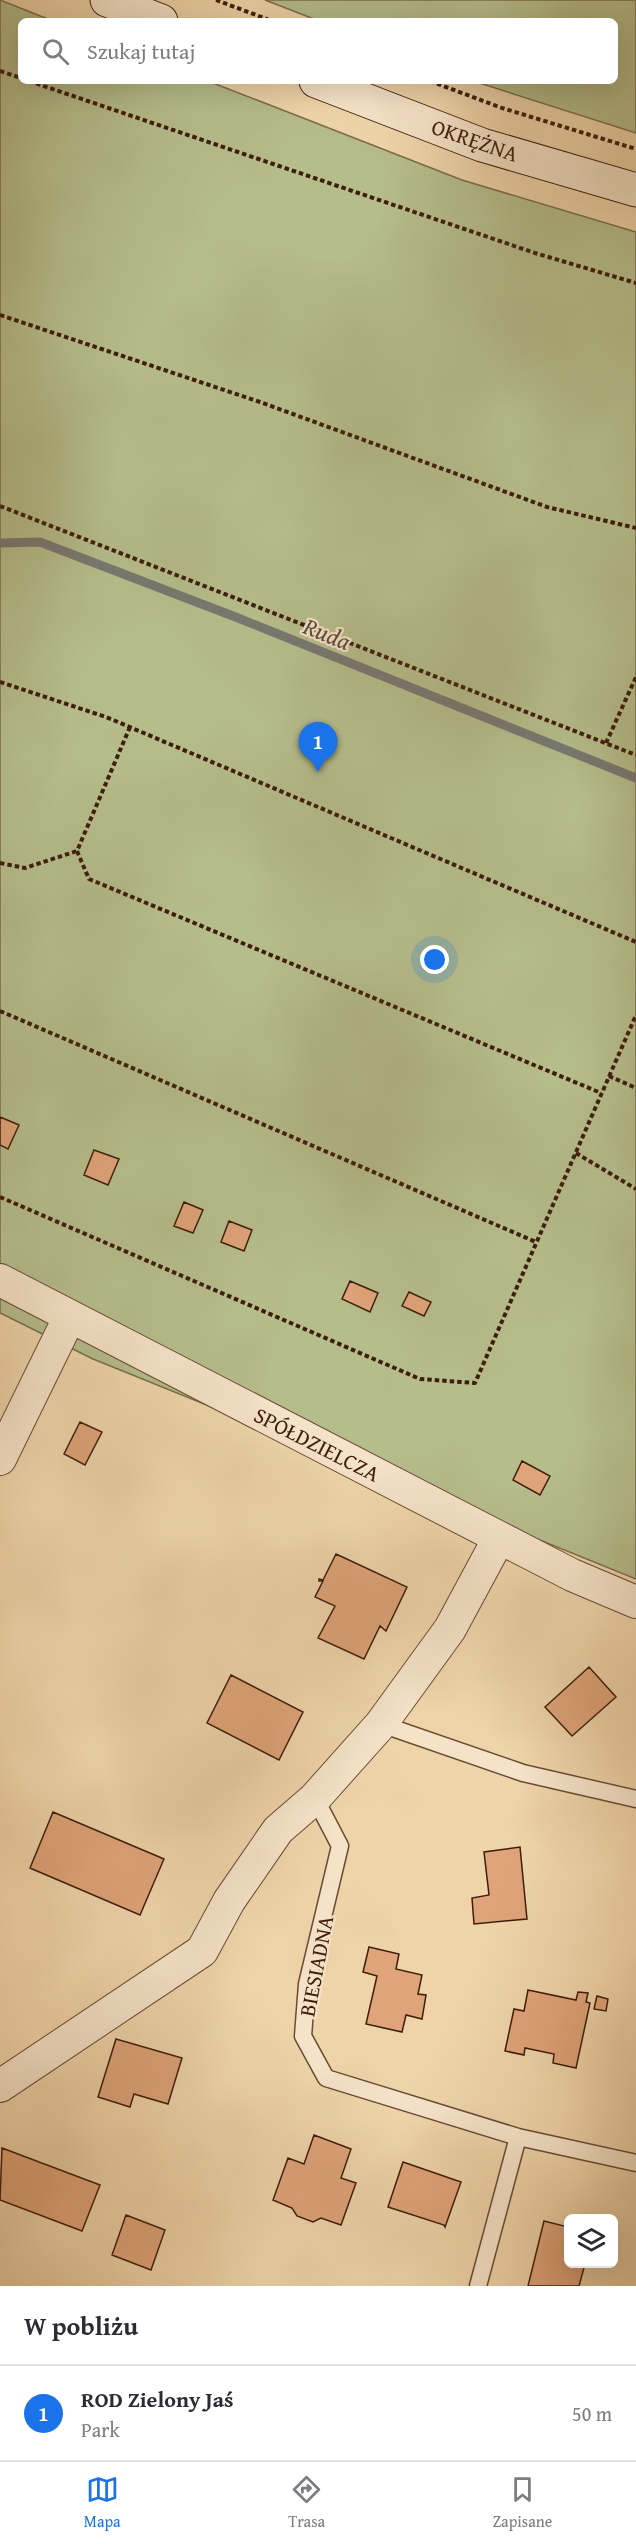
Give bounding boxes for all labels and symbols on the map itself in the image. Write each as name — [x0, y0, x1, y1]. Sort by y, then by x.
street label: OKRĘŻNA — [427, 110, 523, 170]
water label: Ruda — [298, 608, 356, 659]
pin: 1 — [298, 722, 338, 772]
your location — [420, 945, 449, 974]
street label: SPÓŁDZIELCZA — [249, 1399, 386, 1490]
street label: BIESIADNA — [291, 1912, 342, 2019]

